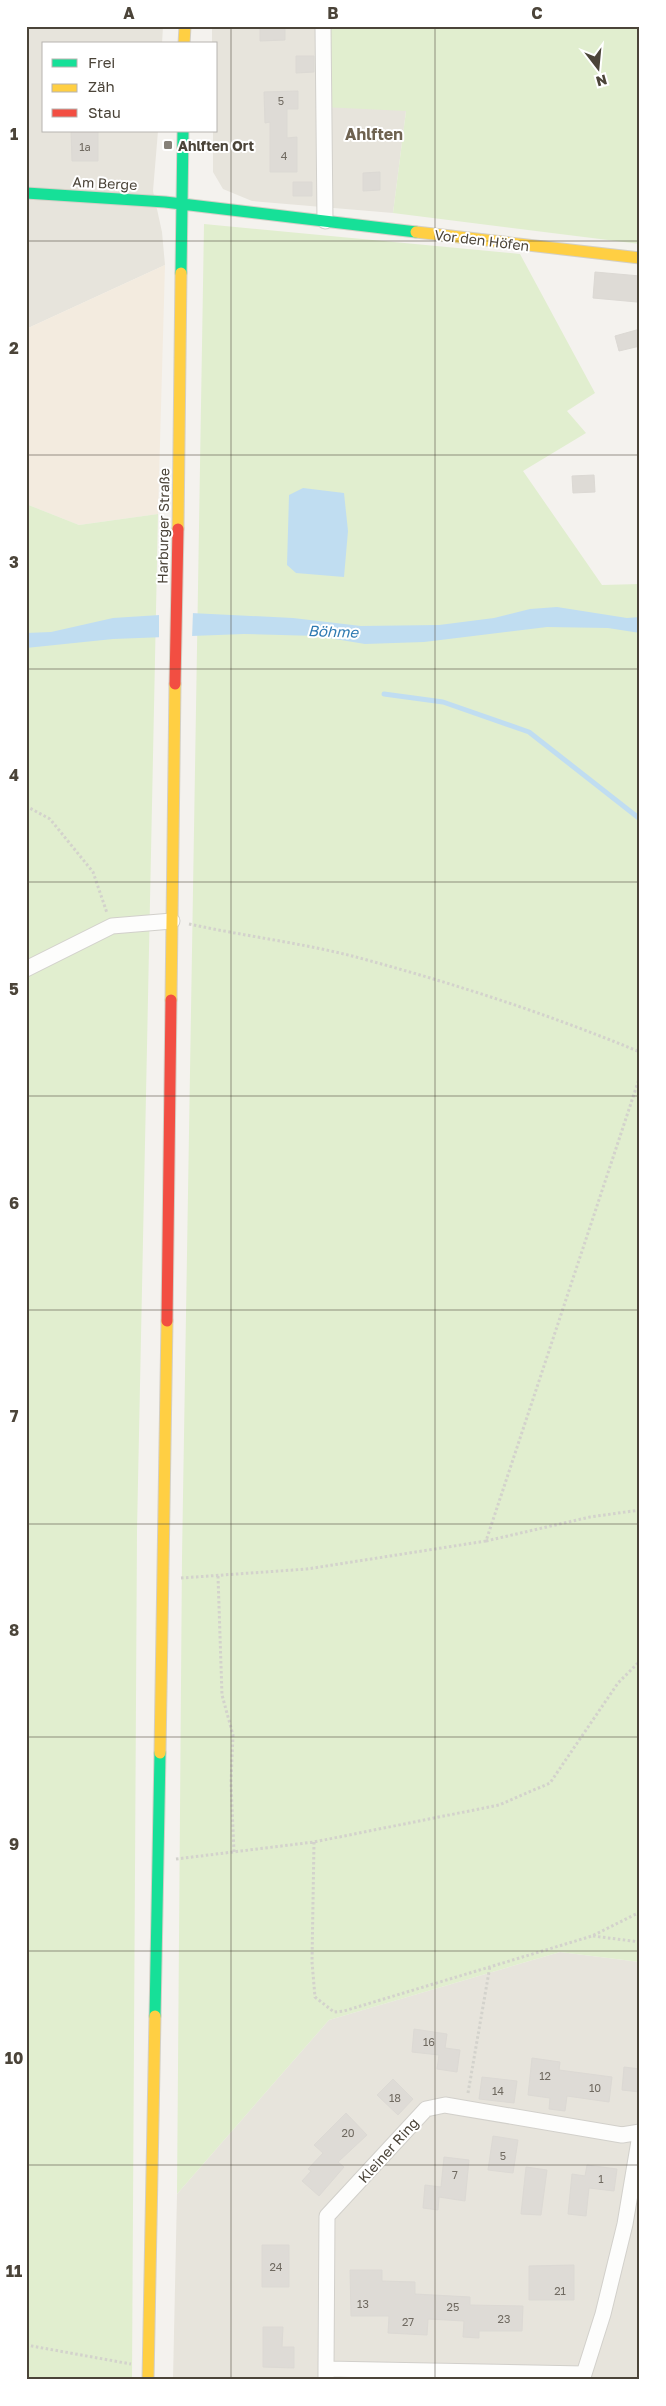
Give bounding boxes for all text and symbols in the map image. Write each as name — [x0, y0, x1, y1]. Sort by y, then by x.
text: A — [123, 3, 135, 23]
text: B — [327, 3, 339, 23]
text: C — [531, 3, 543, 23]
legend — [42, 42, 218, 132]
north arrow — [574, 42, 624, 92]
text: Frei — [88, 53, 115, 71]
text: N — [594, 71, 609, 91]
text: Zäh — [88, 77, 115, 95]
house number: 5 — [278, 94, 284, 107]
text: Stau — [88, 103, 121, 121]
text: 1 — [10, 124, 18, 144]
district label: Ahlften — [345, 124, 403, 144]
place label: Ahlften Ort — [178, 137, 255, 154]
marker: Ahlften Ort — [162, 139, 174, 151]
house number: 1a — [79, 140, 91, 153]
house number: 4 — [281, 149, 288, 162]
street label: Am Berge — [72, 173, 138, 193]
street label: Vor den Höfen — [434, 226, 530, 254]
text: 2 — [9, 338, 19, 358]
street label: Harburger Straße — [153, 468, 173, 584]
text: 3 — [9, 552, 19, 572]
water label: Böhme — [308, 621, 360, 641]
text: 4 — [9, 765, 19, 785]
text: 5 — [9, 979, 19, 999]
text: 6 — [9, 1193, 19, 1213]
text: 7 — [10, 1406, 19, 1426]
text: 8 — [9, 1620, 19, 1640]
text: 9 — [9, 1834, 19, 1854]
house number: 16 — [423, 2035, 435, 2048]
text: 10 — [5, 2048, 23, 2068]
house number: 12 — [539, 2069, 551, 2082]
house number: 10 — [589, 2081, 601, 2094]
house number: 14 — [492, 2084, 504, 2097]
house number: 18 — [389, 2091, 401, 2104]
street label: Kleiner Ring — [354, 2114, 422, 2186]
house number: 20 — [341, 2126, 355, 2139]
house number: 5 — [500, 2149, 506, 2162]
house number: 7 — [452, 2168, 458, 2181]
house number: 1 — [598, 2172, 604, 2185]
house number: 24 — [269, 2260, 283, 2273]
text: 11 — [6, 2261, 22, 2281]
house number: 21 — [554, 2284, 566, 2297]
house number: 13 — [357, 2297, 369, 2310]
house number: 25 — [447, 2300, 459, 2313]
house number: 23 — [498, 2312, 510, 2325]
house number: 27 — [402, 2315, 414, 2328]

